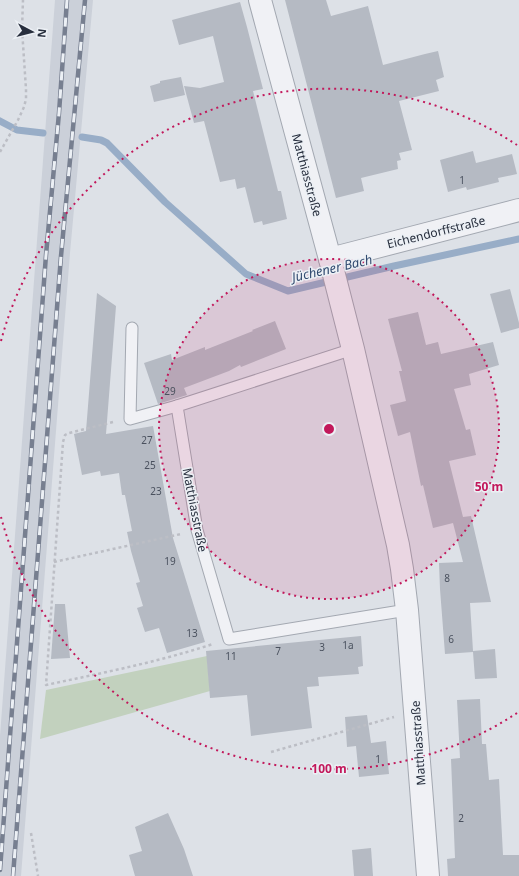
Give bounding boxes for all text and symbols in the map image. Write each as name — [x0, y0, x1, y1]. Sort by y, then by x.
north arrow — [12, 12, 52, 52]
text: N — [34, 28, 50, 39]
street label: Matthiasstraße — [288, 132, 326, 219]
house number: 1 — [459, 173, 465, 187]
street label: Eichendorffstraße — [385, 211, 487, 252]
water label: Jüchener Bach — [287, 250, 374, 287]
house number: 29 — [164, 384, 176, 398]
centre of rings — [322, 422, 336, 436]
house number: 27 — [141, 433, 153, 447]
house number: 25 — [144, 458, 156, 472]
street label: Matthiasstraße — [179, 467, 212, 554]
text: 50 m — [475, 478, 503, 495]
house number: 23 — [150, 484, 162, 498]
house number: 19 — [164, 554, 176, 568]
house number: 8 — [444, 571, 450, 585]
house number: 13 — [186, 626, 198, 640]
house number: 6 — [448, 632, 454, 646]
house number: 1a — [342, 638, 354, 652]
house number: 3 — [319, 640, 325, 654]
house number: 7 — [275, 644, 281, 658]
house number: 11 — [225, 649, 237, 663]
street label: Matthiasstraße — [407, 700, 429, 786]
house number: 1 — [375, 752, 381, 766]
text: 100 m — [311, 760, 347, 777]
house number: 2 — [458, 811, 464, 825]

